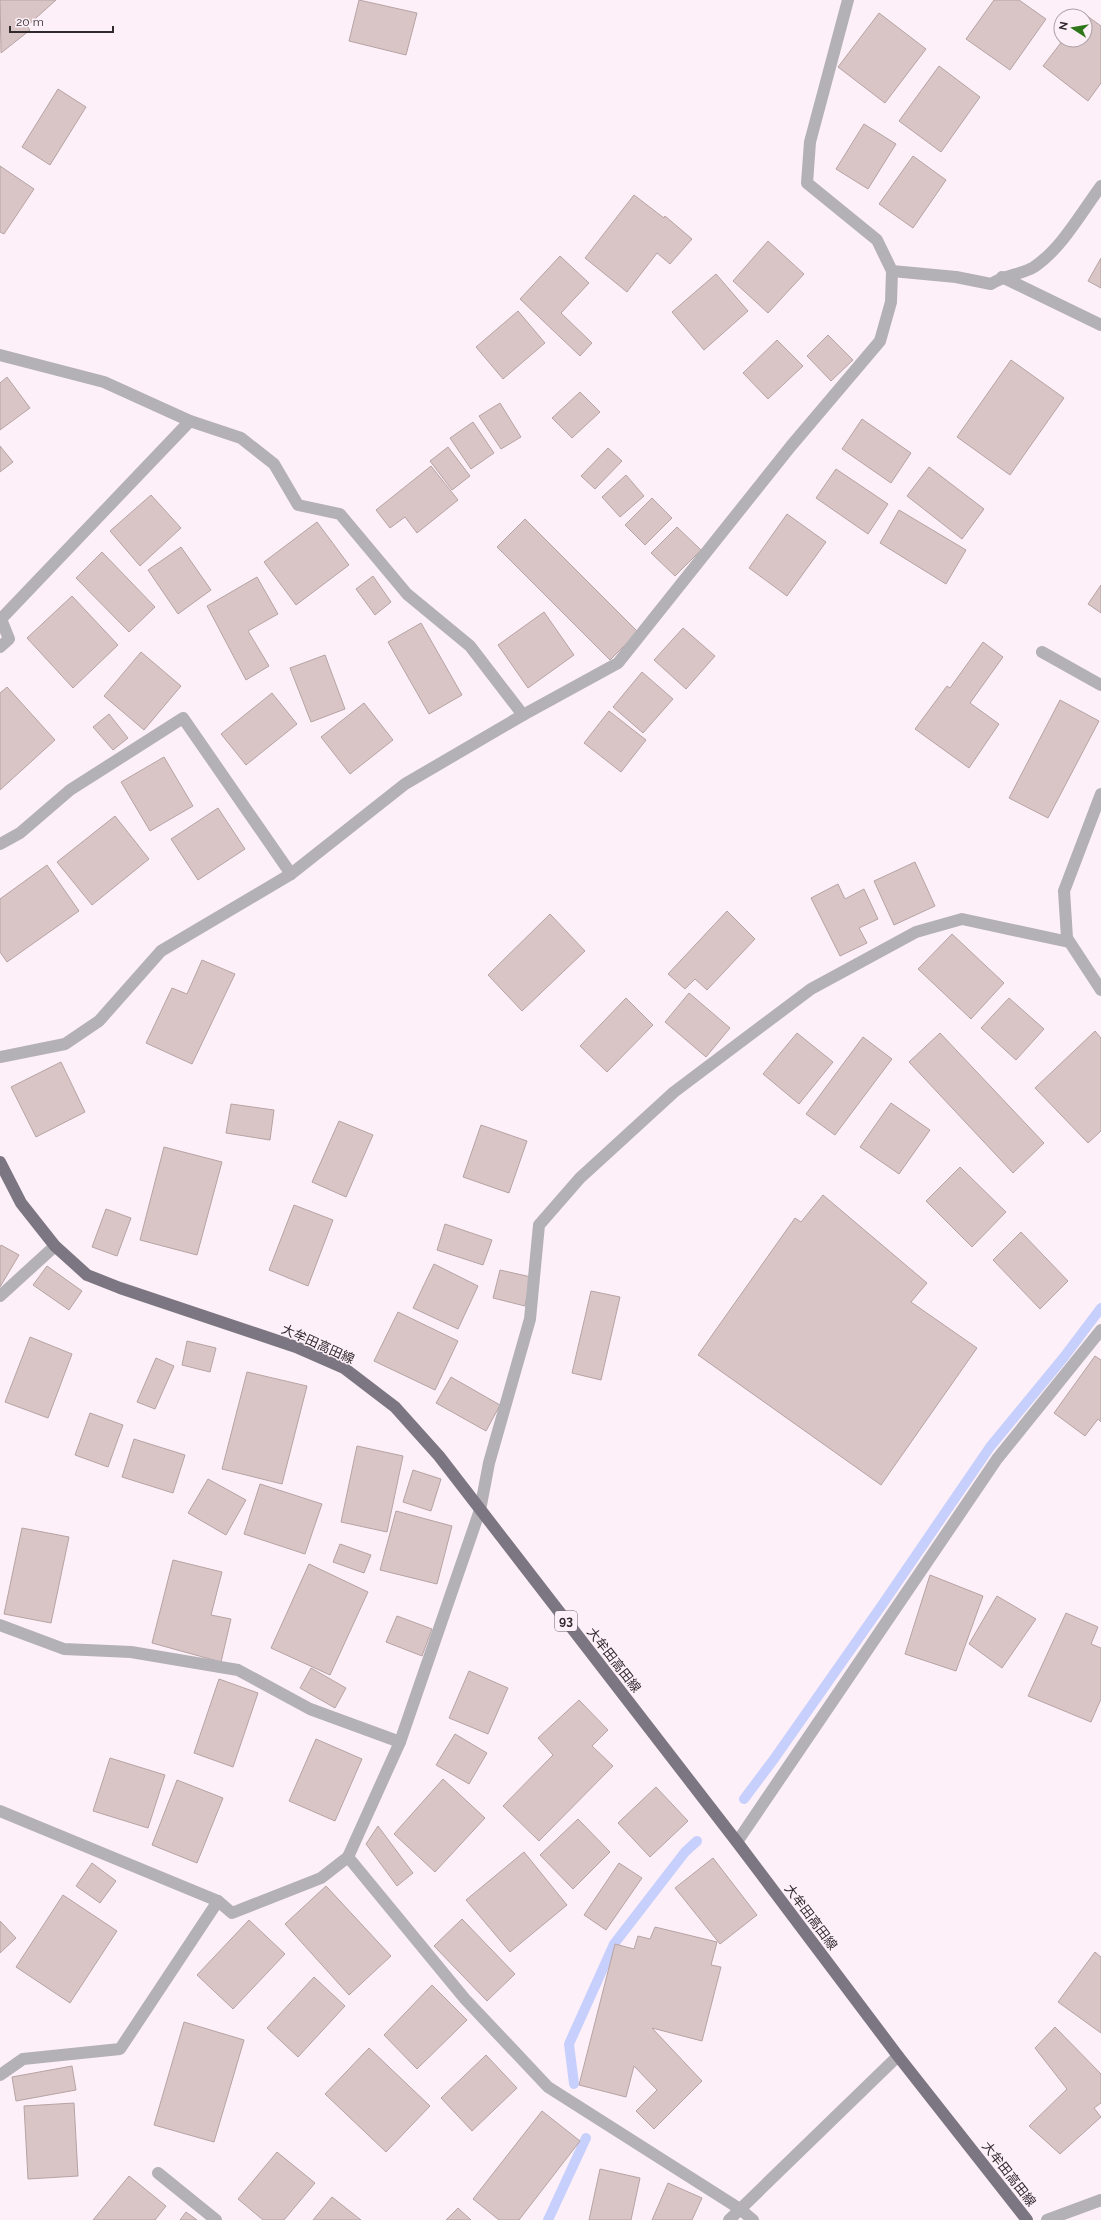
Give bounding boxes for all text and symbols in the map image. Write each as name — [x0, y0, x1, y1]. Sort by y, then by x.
scale bar — [10, 8, 113, 34]
north arrow — [1053, 8, 1093, 48]
text: 20 m — [16, 15, 44, 29]
text: N — [1056, 21, 1071, 31]
street label: 大牟田高田線 — [279, 1321, 357, 1367]
road number: 93 — [555, 1611, 577, 1631]
street label: 大牟田高田線 — [584, 1625, 644, 1695]
street label: 大牟田高田線 — [782, 1881, 840, 1953]
street label: 大牟田高田線 — [979, 2139, 1039, 2209]

